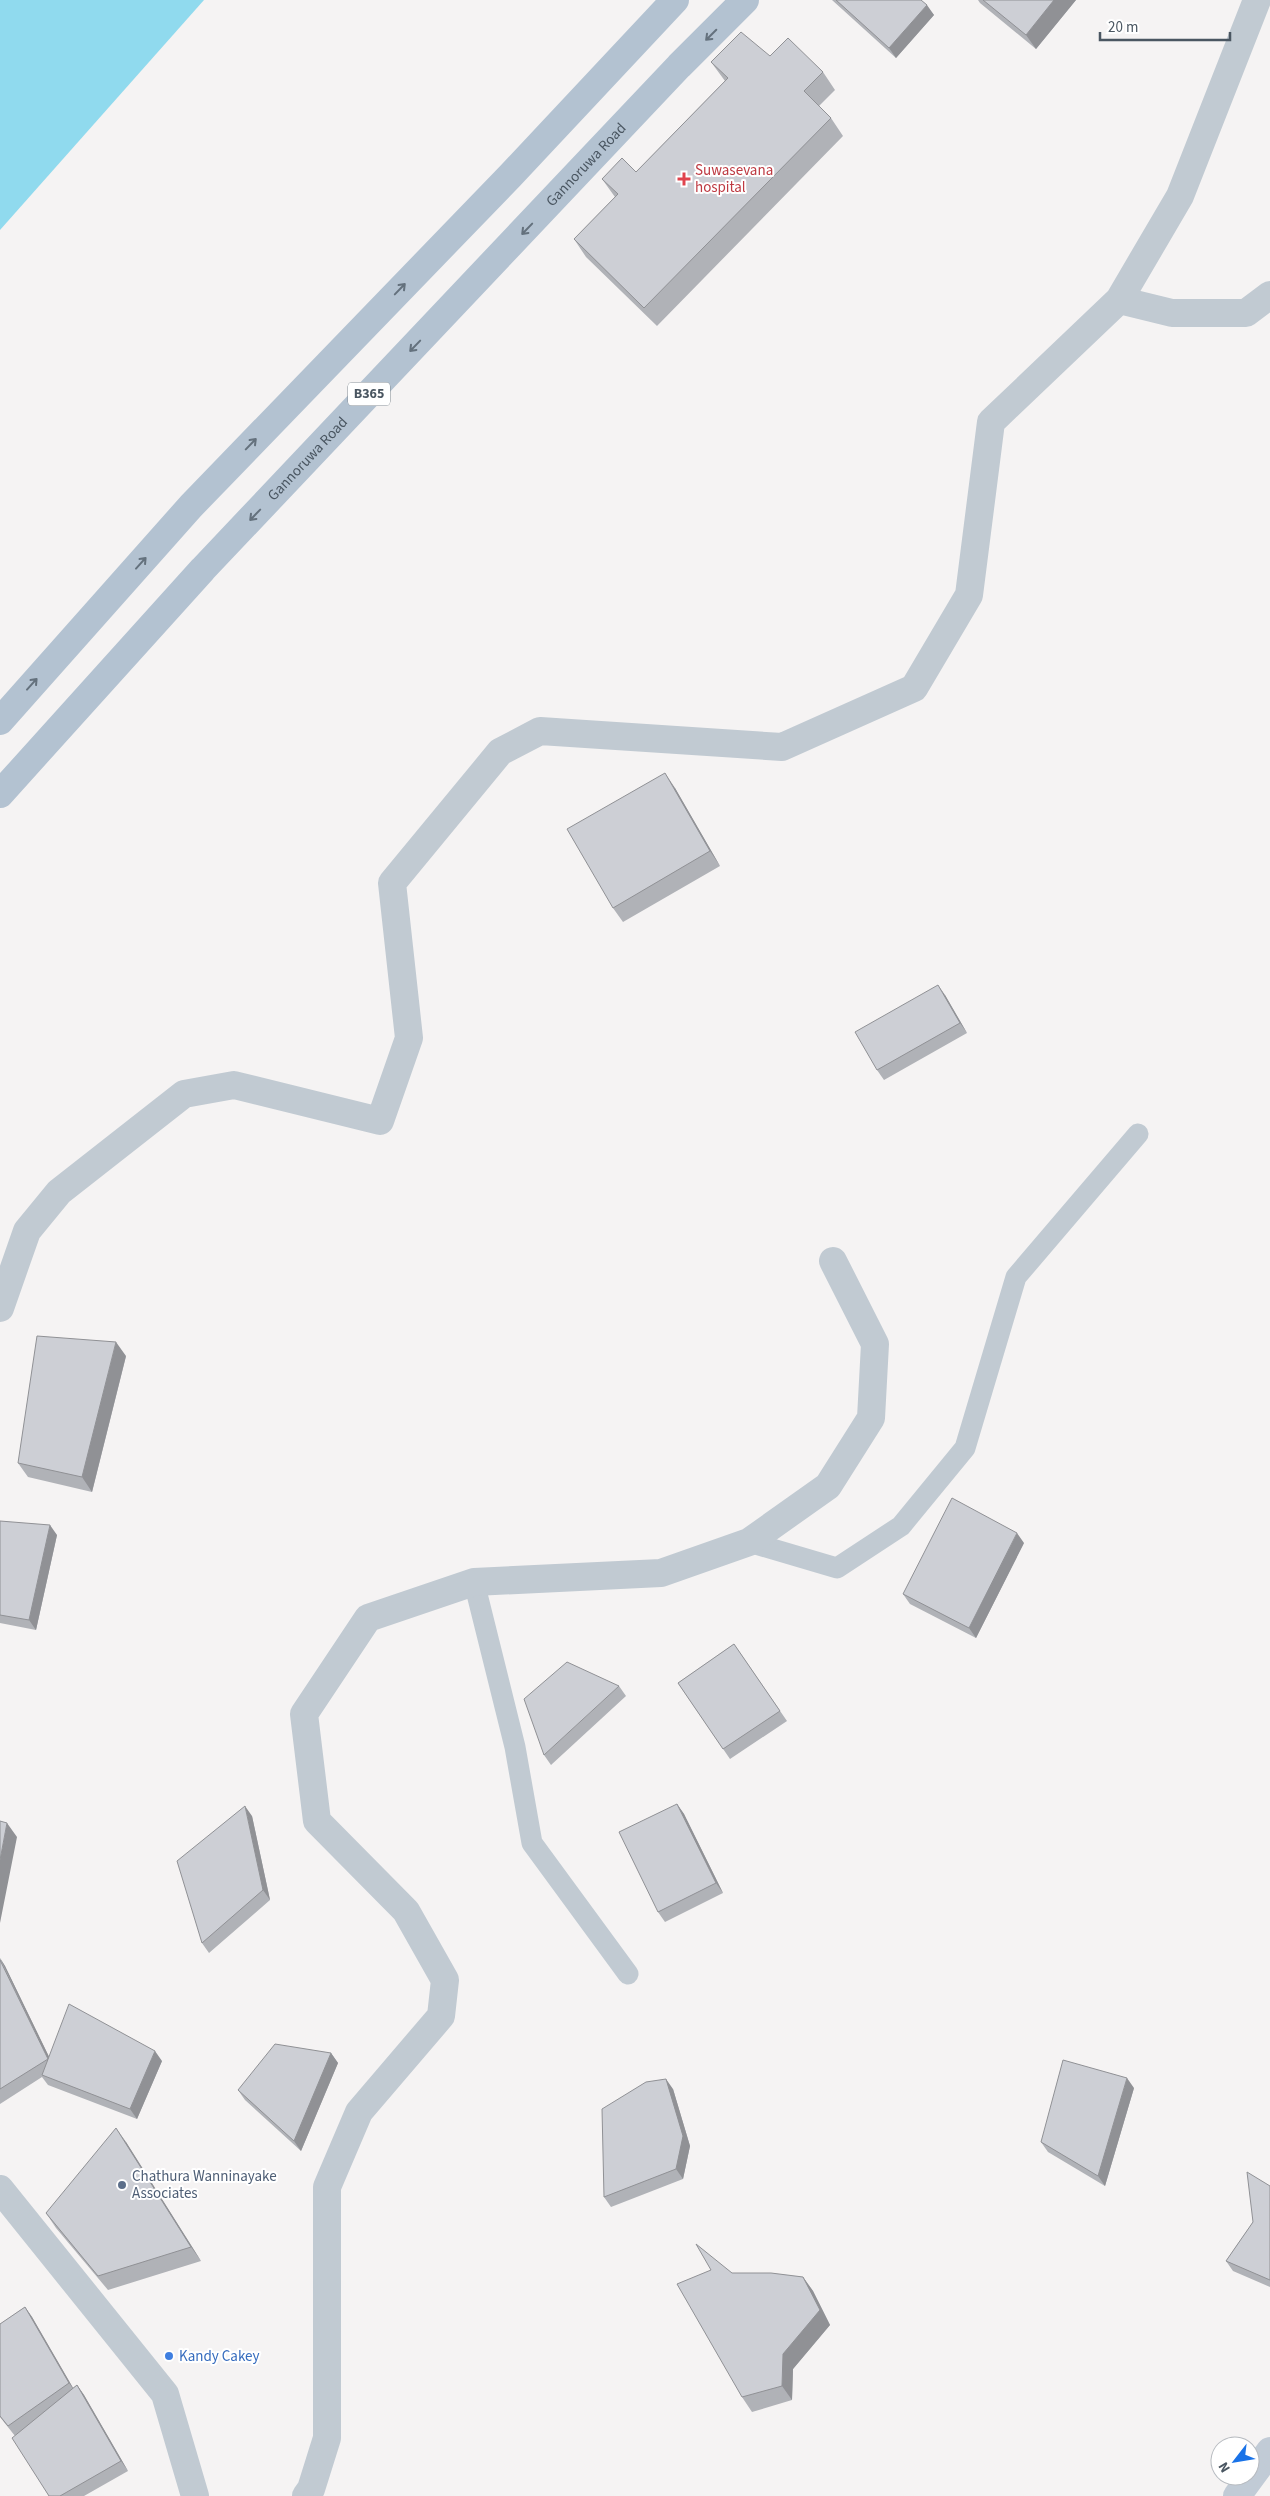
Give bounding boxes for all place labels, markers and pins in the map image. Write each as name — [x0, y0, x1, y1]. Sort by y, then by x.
place label: Suwasevana hospital — [695, 160, 773, 198]
marker: Suwasevana hospital — [677, 172, 691, 186]
place label: Chathura Wanninayake Associates — [132, 2166, 277, 2204]
marker: Chathura Wanninayake Associates — [116, 2179, 128, 2191]
place label: Kandy Cakey — [179, 2346, 260, 2367]
marker: Kandy Cakey — [163, 2350, 175, 2362]

